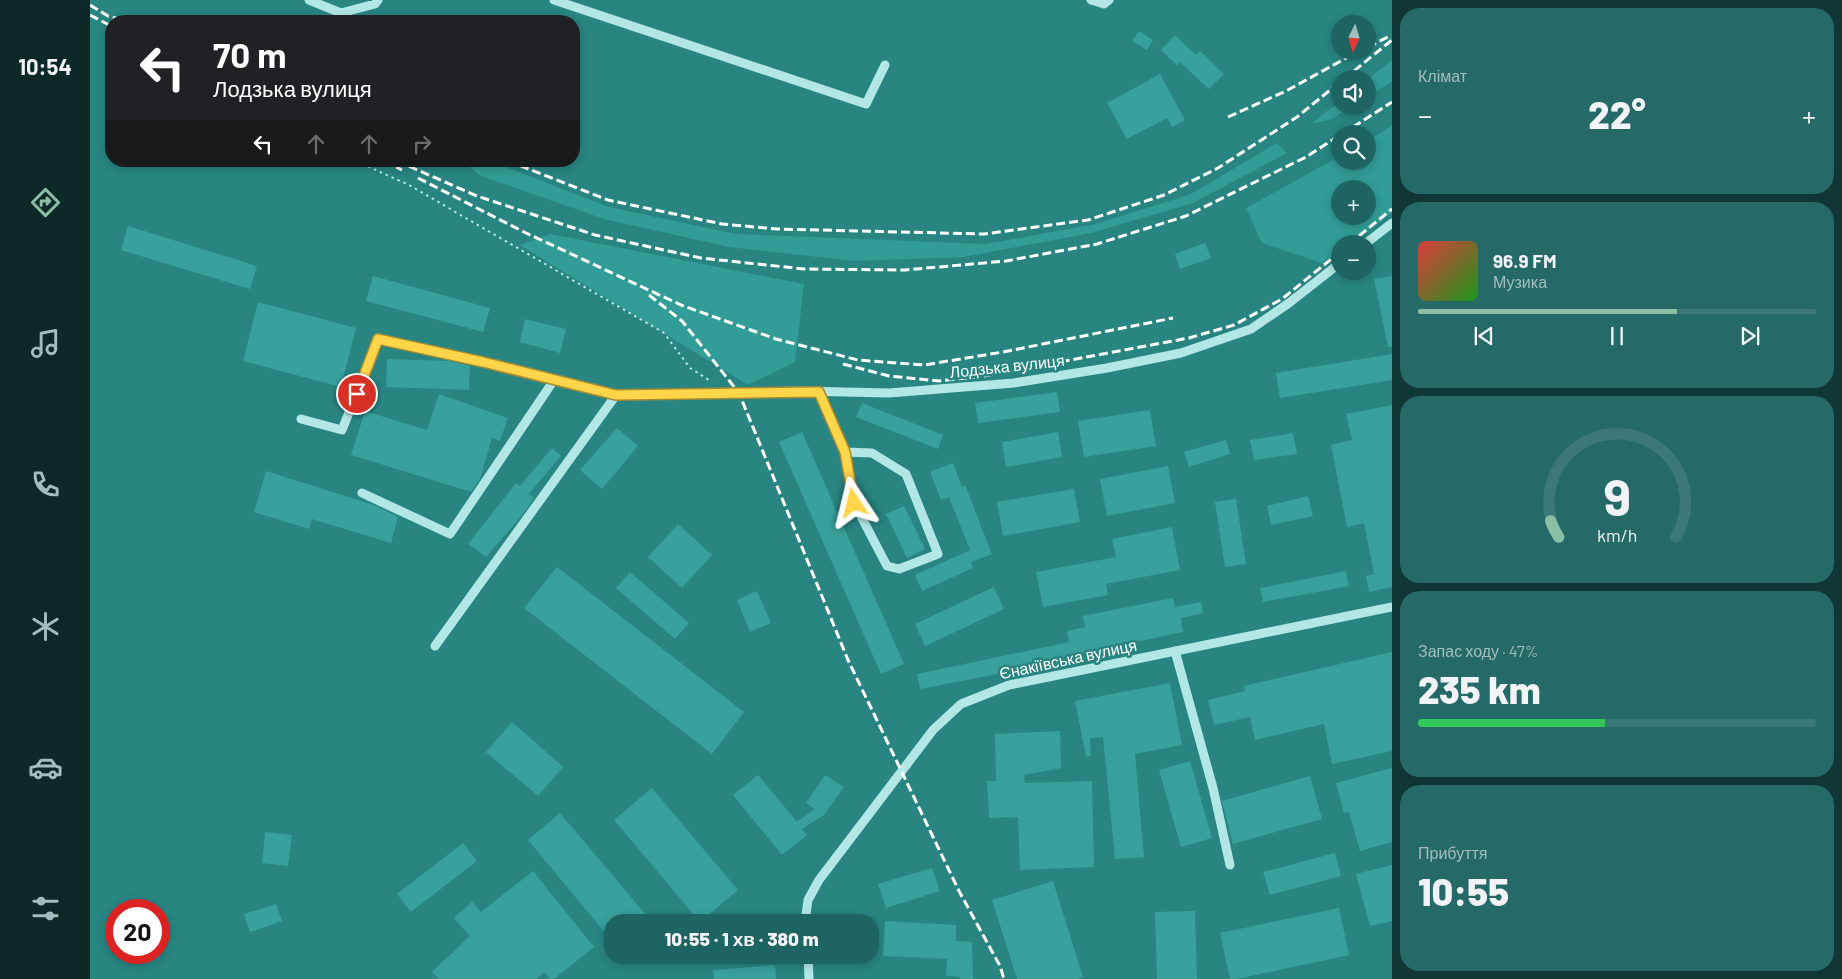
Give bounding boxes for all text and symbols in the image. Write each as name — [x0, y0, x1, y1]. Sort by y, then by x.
north arrow — [1331, 15, 1376, 60]
map controls — [1331, 15, 1376, 280]
text: 70 m — [213, 33, 287, 75]
icon: left — [130, 35, 195, 100]
text: 10:54 — [18, 53, 72, 79]
text: Клімат — [1418, 66, 1467, 85]
button: sound — [1331, 70, 1376, 115]
text: Лодзька вулиця — [213, 75, 372, 101]
text: 22° — [1588, 91, 1646, 137]
text: − — [1418, 98, 1432, 132]
text: + — [1802, 98, 1816, 132]
button: search — [1331, 125, 1376, 170]
icon: left — [249, 130, 277, 158]
icon: ahead — [302, 130, 330, 158]
icon: ahead — [355, 130, 383, 158]
icon: right — [408, 130, 436, 158]
button: + — [1331, 180, 1376, 225]
icon: directions — [28, 185, 63, 220]
button: − — [1331, 235, 1376, 280]
text: 96.9 FM — [1493, 249, 1557, 272]
text: Музика — [1493, 272, 1547, 291]
icon: previous — [1470, 322, 1498, 350]
icon: pause — [1603, 322, 1631, 350]
icon: next — [1736, 322, 1764, 350]
icon: music — [28, 326, 63, 361]
street label: Лодзька вулиця — [949, 350, 1065, 381]
pin — [336, 373, 378, 415]
icon: arrive — [343, 380, 371, 408]
text: 9 — [1603, 464, 1631, 526]
icon: phone — [28, 467, 63, 502]
position arrow — [827, 476, 879, 528]
text: km/h — [1597, 524, 1637, 546]
icon: climate — [28, 609, 63, 644]
street label: Єнакіївська вулиця — [997, 635, 1138, 682]
text: Запас ходу · 47% — [1418, 641, 1538, 660]
text: 235 km — [1418, 666, 1541, 712]
icon: car — [28, 750, 63, 785]
text: Прибуття — [1418, 843, 1487, 862]
text: 10:55 — [1418, 868, 1509, 914]
icon: filters — [28, 891, 63, 926]
speed limit sign: 20 — [105, 899, 170, 964]
text: 10:55 · 1 хв · 380 m — [664, 927, 819, 950]

